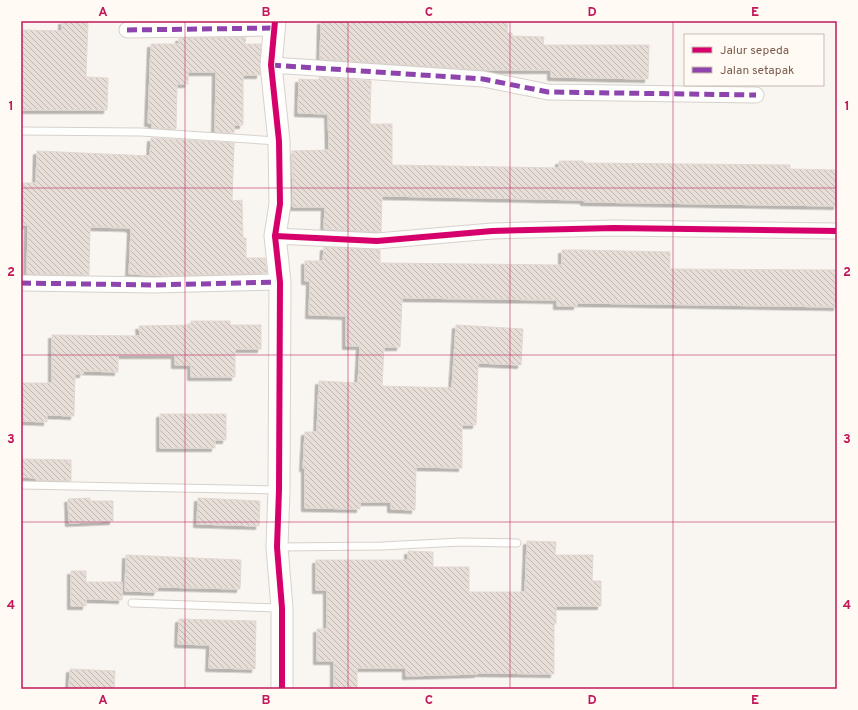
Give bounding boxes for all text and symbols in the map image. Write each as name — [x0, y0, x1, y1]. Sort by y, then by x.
text: A — [98, 5, 108, 21]
text: B — [262, 5, 271, 21]
text: C — [425, 5, 433, 21]
text: D — [587, 5, 597, 21]
text: E — [751, 5, 759, 21]
legend — [684, 34, 824, 86]
text: Jalur sepeda — [720, 43, 789, 59]
text: Jalan setapak — [720, 63, 794, 79]
text: 1 — [8, 99, 14, 115]
text: 1 — [844, 99, 850, 115]
text: 2 — [7, 265, 15, 281]
text: 2 — [843, 265, 851, 281]
text: 3 — [7, 432, 15, 448]
text: 3 — [843, 432, 851, 448]
text: 4 — [7, 598, 15, 614]
text: 4 — [843, 598, 851, 614]
text: A — [98, 693, 108, 709]
text: B — [262, 693, 271, 709]
text: C — [425, 693, 433, 709]
text: D — [587, 693, 597, 709]
text: E — [751, 693, 759, 709]

